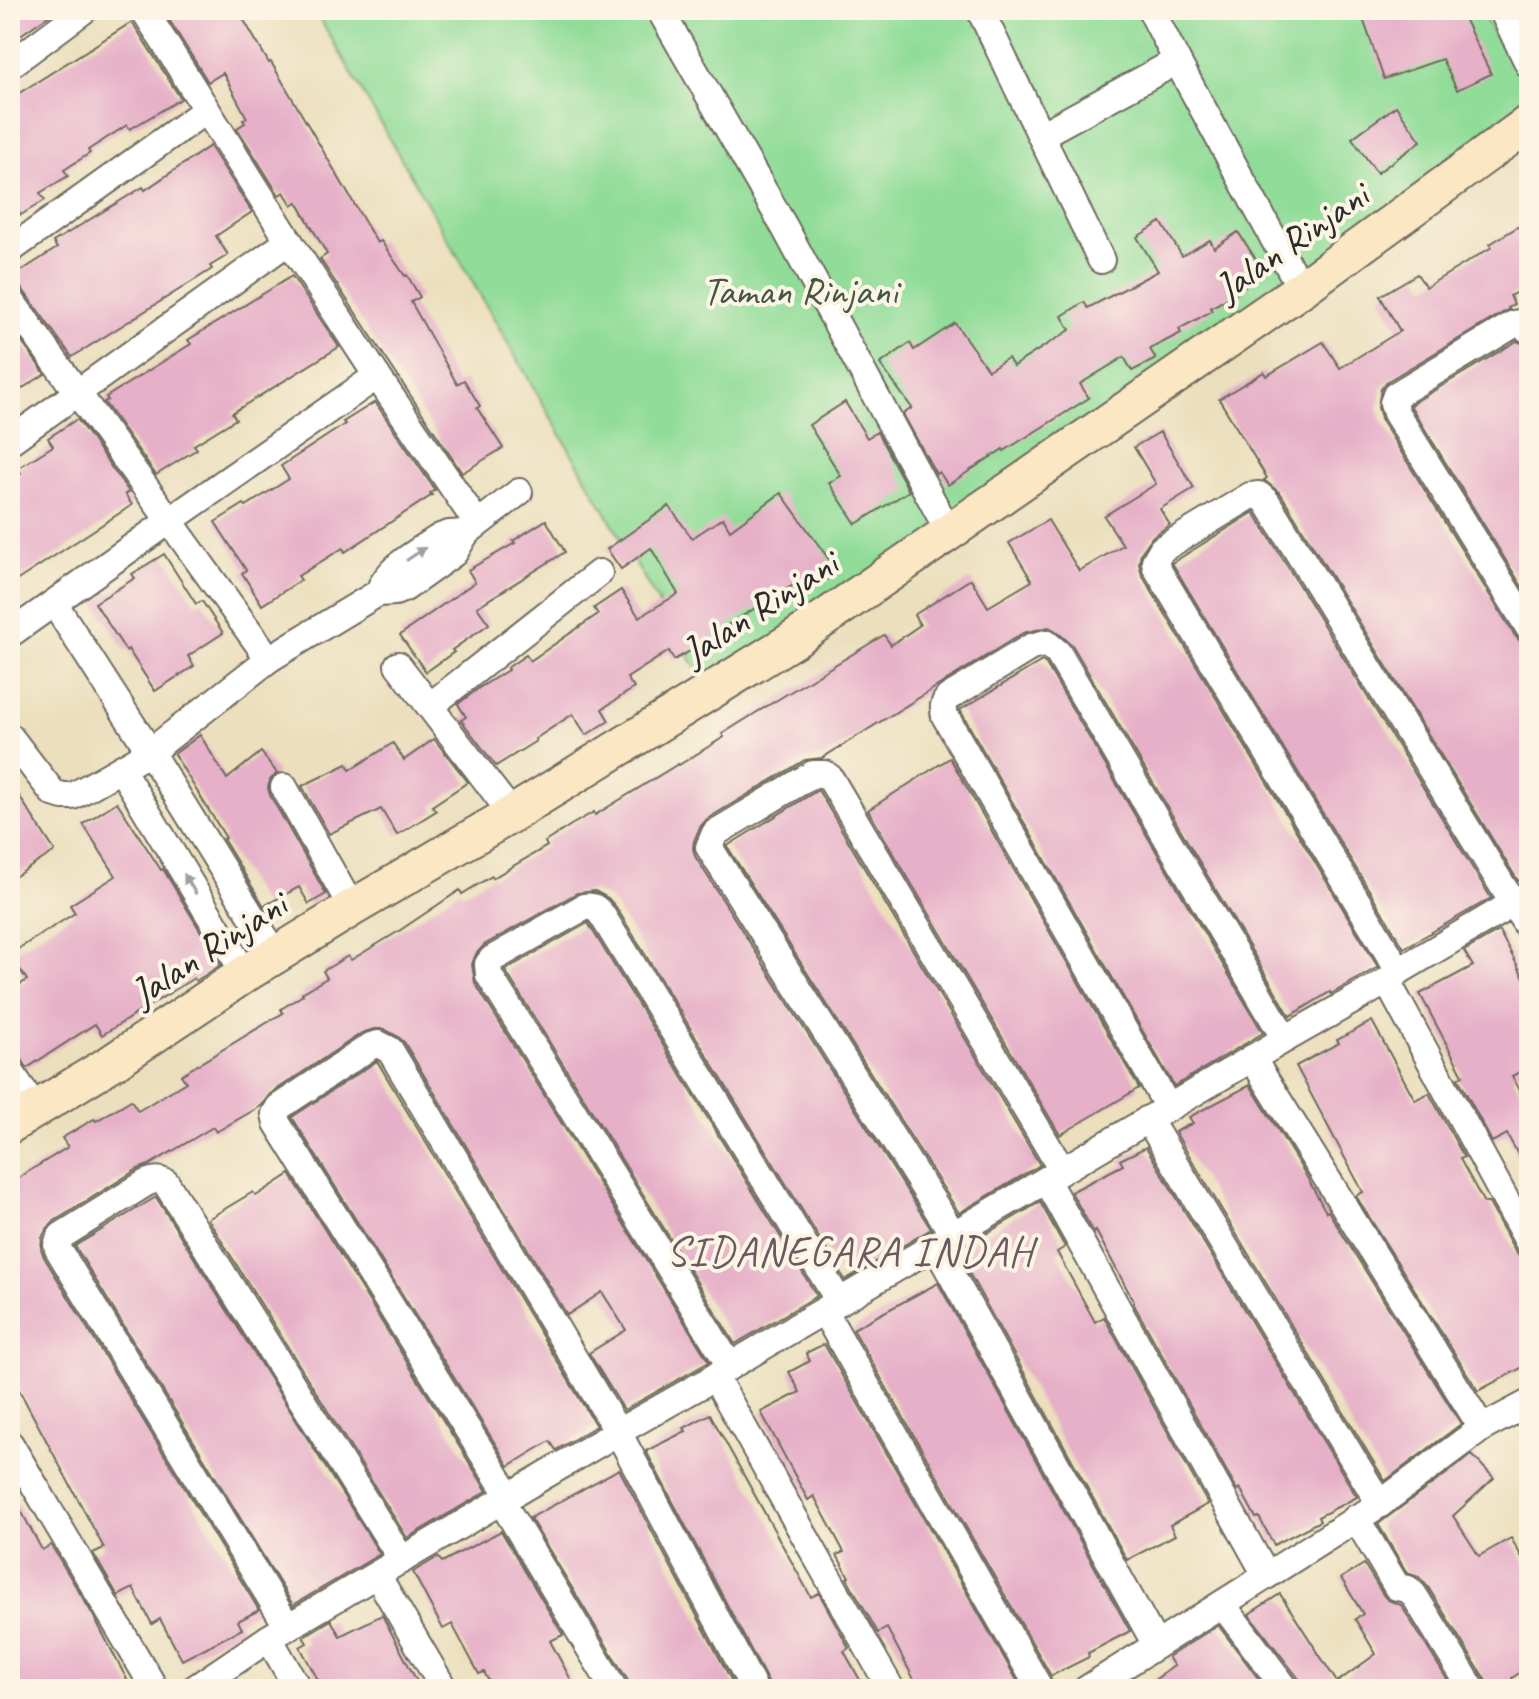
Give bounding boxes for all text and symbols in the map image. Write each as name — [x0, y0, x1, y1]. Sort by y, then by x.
street label: Jalan Rinjani — [1203, 168, 1382, 314]
park label: Taman Rinjani — [703, 266, 902, 316]
street label: Jalan Rinjani — [670, 536, 851, 678]
one-way arrow — [405, 547, 426, 562]
one-way arrow — [183, 873, 197, 895]
street label: Jalan Rinjani — [119, 877, 300, 1019]
district label: SIDANEGARA INDAH — [666, 1225, 1038, 1278]

